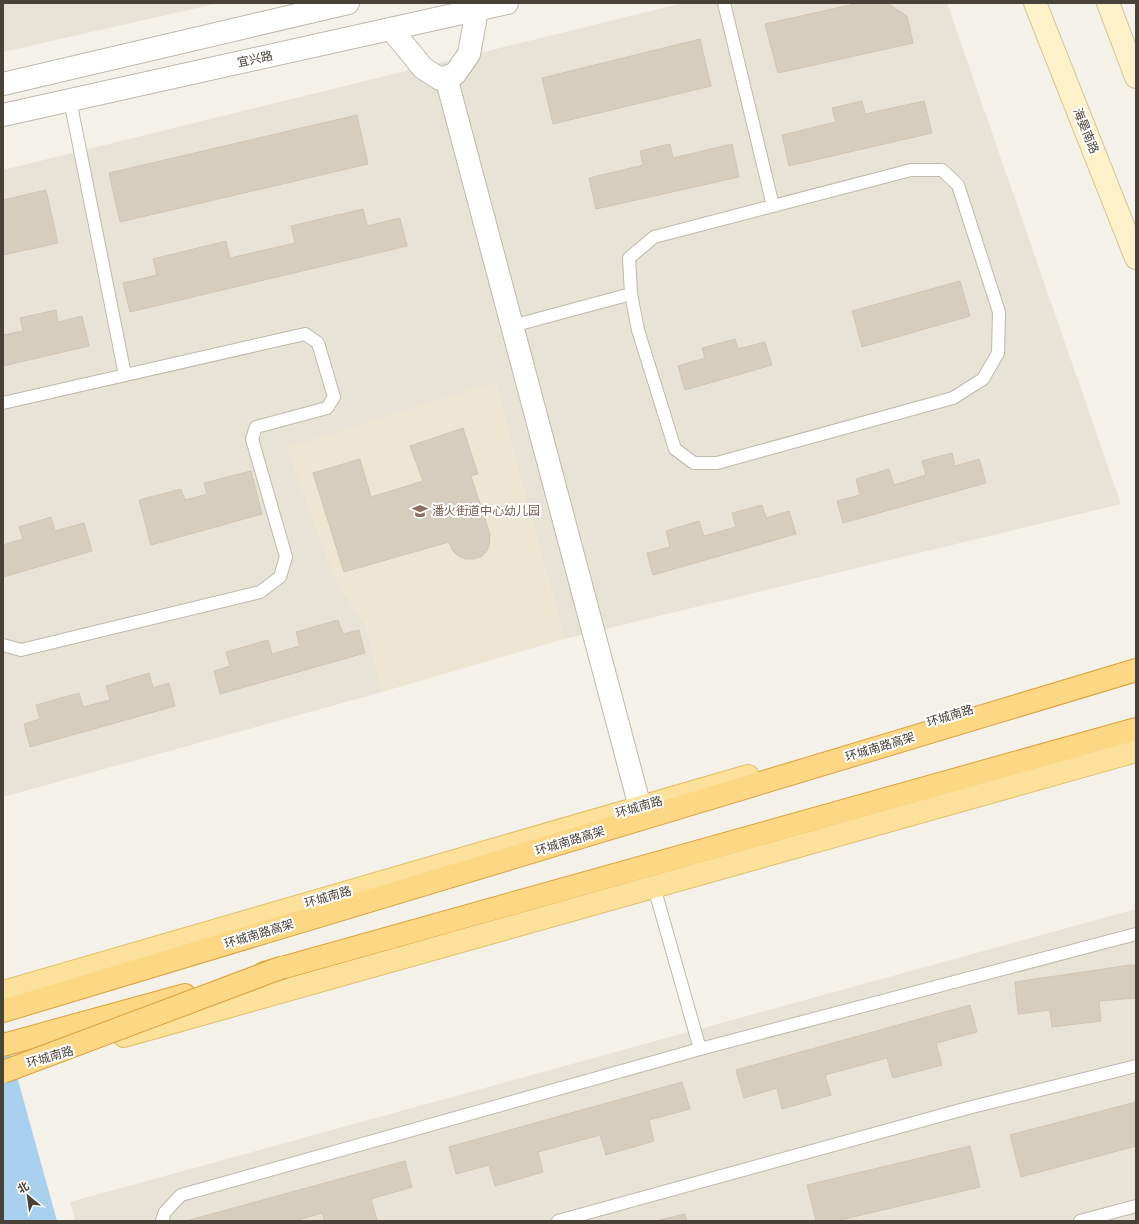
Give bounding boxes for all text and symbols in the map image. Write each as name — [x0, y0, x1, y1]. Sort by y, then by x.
street label: 宜兴路 — [236, 48, 274, 70]
street label: 海晏南路 — [1071, 106, 1101, 156]
school or university icon: 潘火街道中心幼儿园 — [411, 502, 429, 520]
place label: 潘火街道中心幼儿园 — [432, 504, 540, 518]
street label: 环城南路 — [925, 702, 975, 730]
street label: 环城南路高架 — [844, 730, 916, 764]
street label: 环城南路 — [614, 794, 664, 820]
street label: 环城南路高架 — [534, 824, 606, 858]
street label: 环城南路 — [303, 884, 353, 910]
street label: 环城南路高架 — [223, 917, 295, 951]
street label: 环城南路 — [25, 1044, 75, 1070]
north arrow — [8, 1176, 48, 1216]
text: 北 — [15, 1179, 31, 1196]

